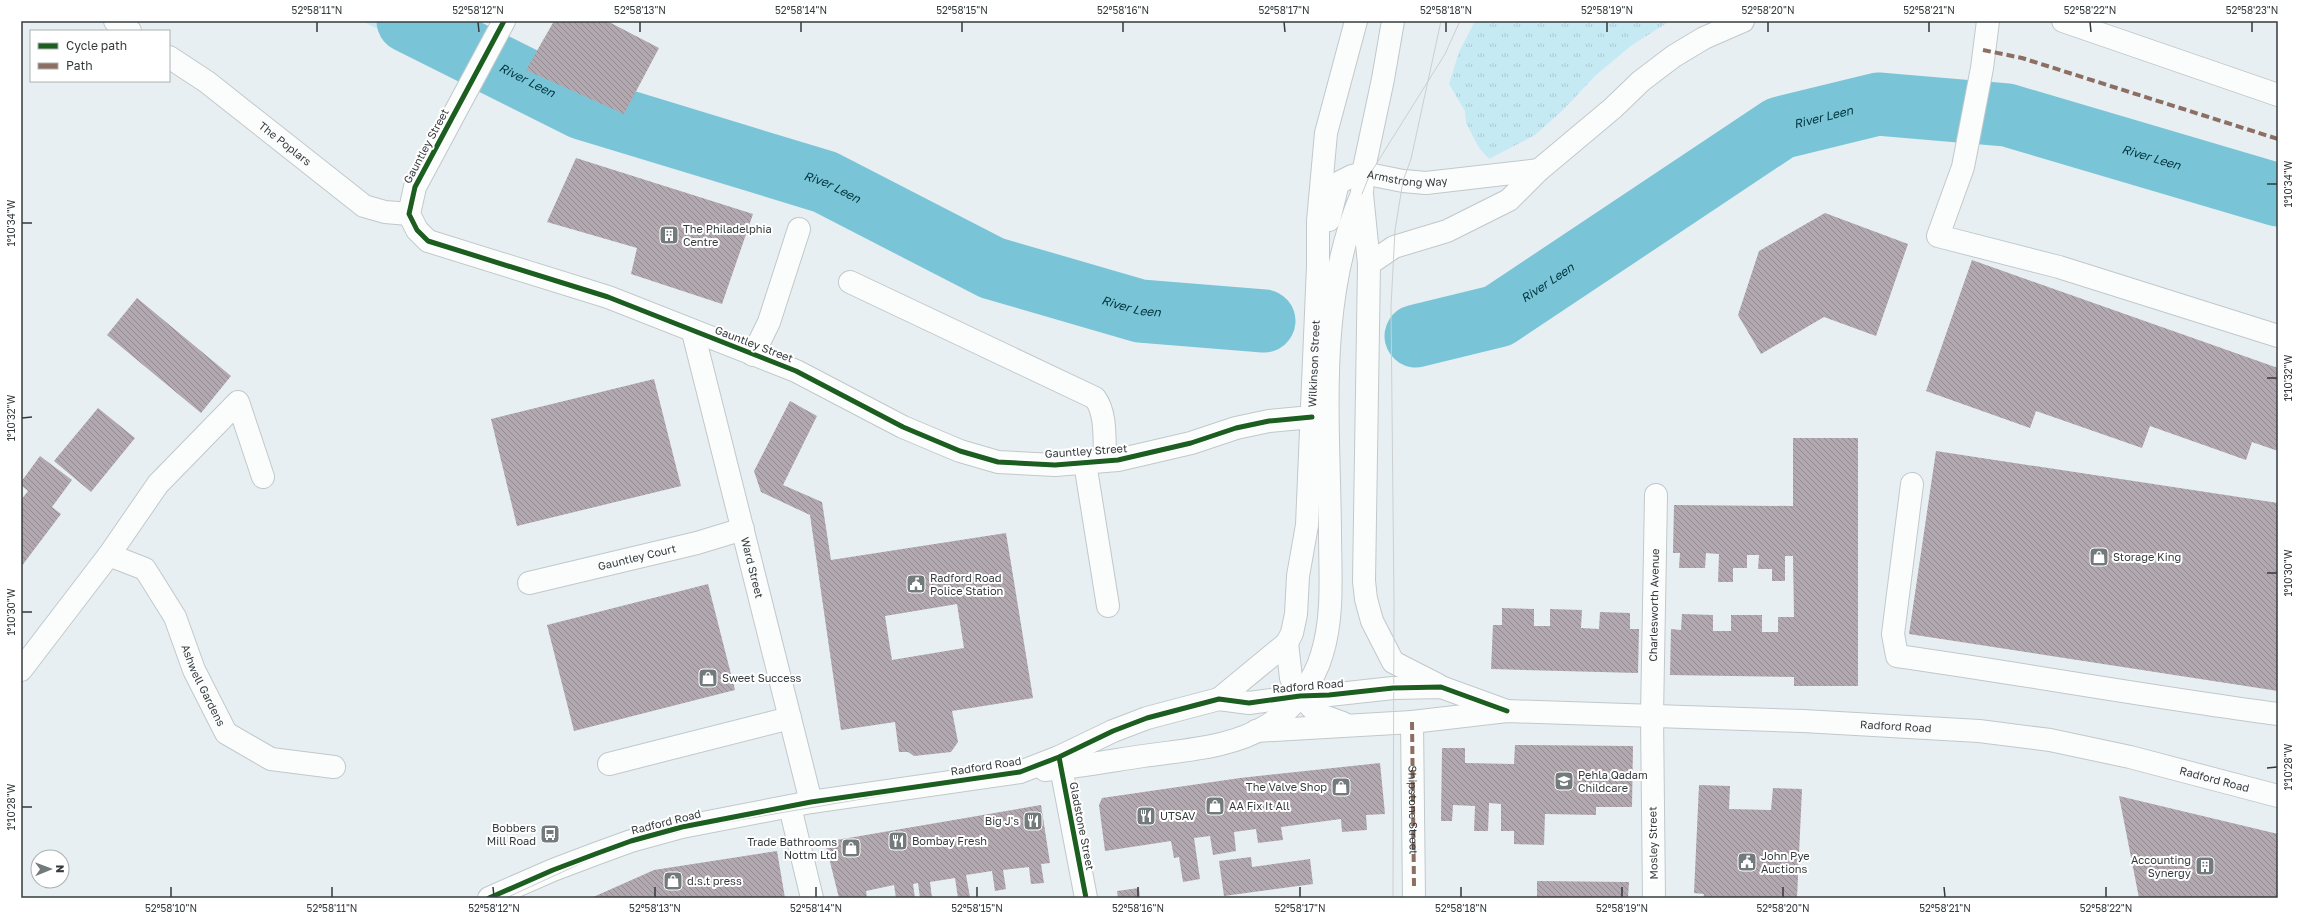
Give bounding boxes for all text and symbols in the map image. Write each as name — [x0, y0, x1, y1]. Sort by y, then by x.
text: 52°58'11"N — [292, 4, 342, 16]
text: 52°58'12"N — [452, 4, 504, 16]
text: 52°58'13"N — [614, 4, 666, 16]
text: 52°58'14"N — [775, 4, 827, 16]
text: 52°58'15"N — [936, 4, 988, 16]
text: 52°58'16"N — [1097, 4, 1149, 16]
text: 52°58'17"N — [1258, 4, 1310, 16]
text: 52°58'18"N — [1420, 4, 1472, 16]
text: 52°58'19"N — [1581, 4, 1633, 16]
text: 52°58'20"N — [1741, 4, 1795, 16]
text: 52°58'21"N — [1903, 4, 1955, 16]
text: 52°58'22"N — [2064, 4, 2116, 16]
text: 52°58'23"N — [2226, 4, 2278, 16]
legend — [30, 30, 170, 82]
text: Cycle path — [66, 38, 127, 53]
text: Path — [66, 58, 93, 73]
water label: River Leen — [497, 60, 558, 101]
water label: River Leen — [1792, 102, 1855, 131]
street label: Gauntley Street — [400, 106, 451, 185]
street label: The Poplars — [257, 119, 314, 168]
water label: River Leen — [2120, 141, 2183, 173]
text: 1°10'34"W — [2282, 160, 2294, 207]
street label: Armstrong Way — [1366, 167, 1448, 189]
water label: River Leen — [802, 168, 864, 206]
text: 1°10'34"W — [5, 199, 17, 246]
place label: The Philadelphia Centre — [683, 222, 772, 248]
building icon: The Philadelphia Centre — [658, 224, 680, 246]
water label: River Leen — [1518, 259, 1577, 306]
water label: River Leen — [1100, 292, 1162, 320]
street label: Wilkinson Street — [1305, 320, 1322, 408]
street label: Gauntley Street — [713, 323, 795, 364]
text: 1°10'32"W — [2282, 354, 2294, 401]
text: 1°10'32"W — [5, 394, 17, 441]
street label: Gauntley Street — [1044, 441, 1128, 460]
street label: Ward Street — [739, 536, 767, 600]
street label: Gauntley Court — [597, 541, 677, 572]
shop icon: Storage King — [2088, 546, 2110, 568]
street label: Charlesworth Avenue — [1646, 548, 1661, 662]
text: 1°10'30"W — [2282, 549, 2294, 596]
place label: Storage King — [2113, 550, 2181, 563]
place label: Radford Road Police Station — [930, 571, 1003, 597]
public building icon: Radford Road Police Station — [905, 573, 927, 595]
text: 1°10'30"W — [5, 588, 17, 635]
street label: Ashwell Gardens — [179, 642, 228, 728]
shop icon: Sweet Success — [697, 667, 719, 689]
place label: Sweet Success — [722, 671, 802, 684]
street label: Radford Road — [1272, 676, 1344, 695]
street label: Radford Road — [1860, 717, 1932, 734]
text: 1°10'28"W — [2282, 743, 2294, 790]
street label: Radford Road — [950, 753, 1022, 778]
street label: Radford Road — [2178, 763, 2251, 794]
street label: Shipstone Street — [1407, 765, 1421, 855]
place label: Pehla Qadam Childcare — [1578, 768, 1648, 794]
school or university icon: Pehla Qadam Childcare — [1553, 770, 1575, 792]
shop icon: The Valve Shop — [1330, 776, 1352, 798]
place label: The Valve Shop — [1246, 780, 1327, 793]
street label: Gladstone Street — [1068, 781, 1097, 871]
text: 1°10'28"W — [5, 783, 17, 830]
shop icon: AA Fix It All — [1204, 795, 1226, 817]
place label: AA Fix It All — [1229, 799, 1290, 812]
restaurant icon: UTSAV — [1135, 805, 1157, 827]
street label: Mosley Street — [1645, 806, 1660, 880]
street label: Radford Road — [630, 807, 702, 836]
place label: UTSAV — [1160, 809, 1196, 822]
restaurant icon: Big J's — [1022, 810, 1044, 832]
place label: Big J's — [985, 814, 1019, 827]
place label: Bobbers Mill Road — [487, 821, 536, 847]
bus stop icon: Bobbers Mill Road — [539, 823, 561, 845]
restaurant icon: Bombay Fresh — [887, 830, 909, 852]
place label: Bombay Fresh — [912, 834, 987, 847]
place label: Trade Bathrooms Nottm Ltd — [747, 835, 837, 861]
shop icon: Trade Bathrooms Nottm Ltd — [840, 837, 862, 859]
north arrow — [30, 849, 70, 889]
place label: John Pye Auctions — [1761, 849, 1810, 875]
public building icon: John Pye Auctions — [1736, 851, 1758, 873]
place label: Accounting Synergy — [2131, 853, 2191, 879]
building icon: Accounting Synergy — [2194, 855, 2216, 877]
text: N — [54, 865, 67, 873]
shop icon: d.s.t press — [662, 870, 684, 892]
place label: d.s.t press — [687, 874, 742, 887]
text: 52°58'10"N — [145, 902, 197, 914]
text: 52°58'11"N — [307, 902, 357, 914]
text: 52°58'12"N — [468, 902, 520, 914]
text: 52°58'13"N — [629, 902, 681, 914]
text: 52°58'14"N — [790, 902, 842, 914]
text: 52°58'15"N — [951, 902, 1003, 914]
text: 52°58'16"N — [1112, 902, 1164, 914]
text: 52°58'17"N — [1274, 902, 1326, 914]
text: 52°58'18"N — [1435, 902, 1487, 914]
text: 52°58'19"N — [1596, 902, 1648, 914]
text: 52°58'20"N — [1756, 902, 1810, 914]
text: 52°58'21"N — [1919, 902, 1971, 914]
text: 52°58'22"N — [2080, 902, 2132, 914]

